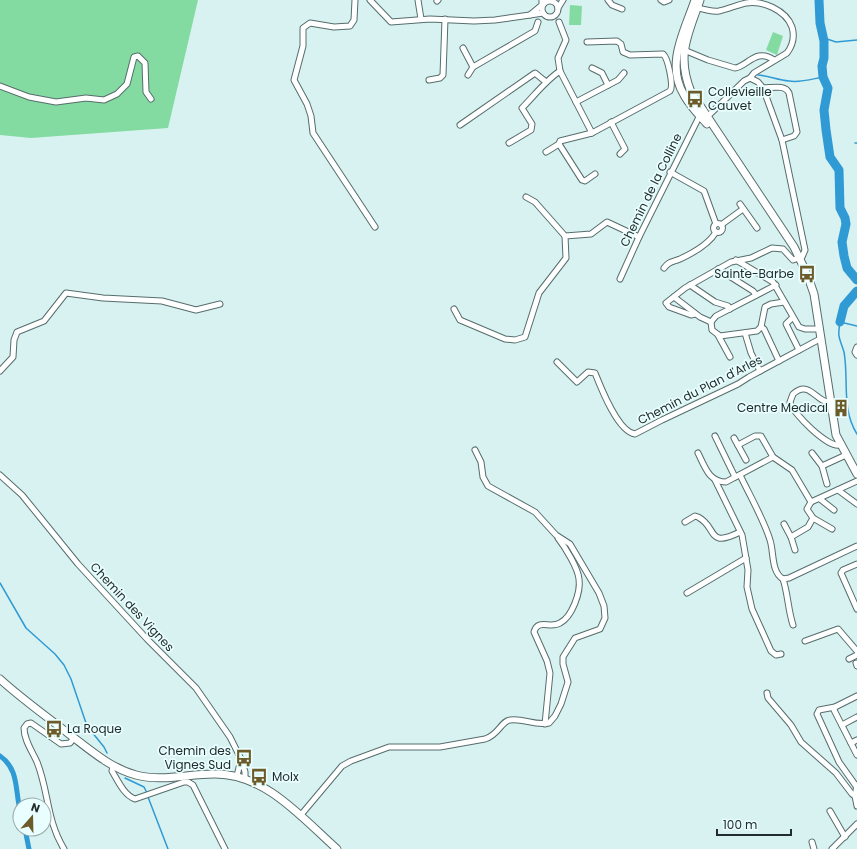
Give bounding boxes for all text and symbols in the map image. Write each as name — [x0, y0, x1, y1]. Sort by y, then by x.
place label: Collevieille Cauvet — [708, 83, 772, 114]
bus stop icon: Collevieille Cauvet — [685, 89, 705, 109]
street label: Chemin de la Colline — [616, 130, 685, 249]
bus stop icon: Sainte-Barbe — [797, 264, 817, 284]
place label: Sainte-Barbe — [714, 265, 794, 282]
street label: Chemin du Plan d'Arles — [635, 351, 765, 428]
building icon: Centre Medical — [831, 398, 851, 418]
place label: Centre Medical — [737, 399, 828, 416]
street label: Chemin des Vignes — [87, 558, 178, 655]
bus stop icon: La Roque — [44, 719, 64, 739]
place label: La Roque — [67, 720, 122, 737]
place label: Chemin des Vignes Sud — [159, 742, 231, 773]
bus stop icon: Chemin des Vignes Sud — [234, 748, 254, 768]
bus stop icon: Molx — [249, 767, 269, 787]
place label: Molx — [272, 768, 299, 785]
north arrow — [12, 797, 52, 837]
text: N — [29, 799, 42, 817]
scale bar — [717, 811, 791, 837]
text: 100 m — [723, 816, 757, 833]

